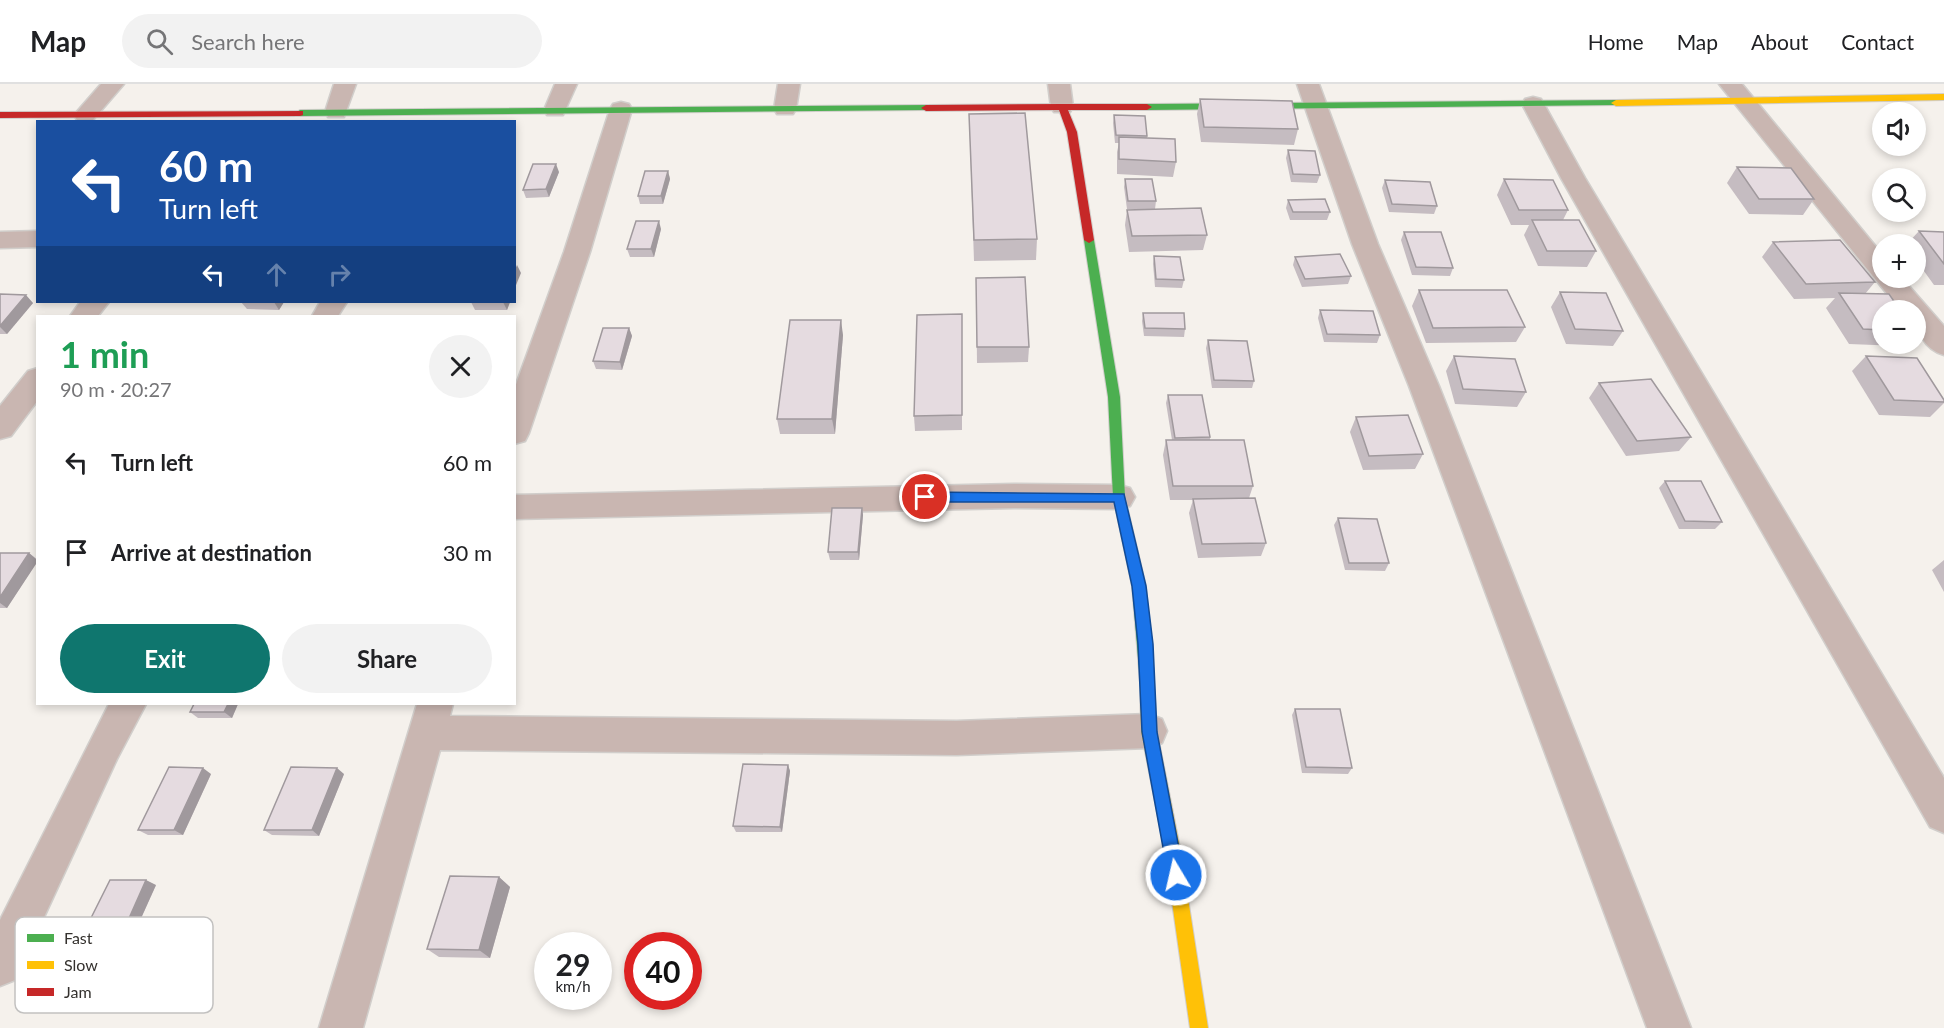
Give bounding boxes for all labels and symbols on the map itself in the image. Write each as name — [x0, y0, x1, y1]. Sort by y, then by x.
pin — [899, 471, 950, 522]
position arrow — [1144, 843, 1208, 907]
legend — [15, 917, 213, 1013]
text: Fast — [64, 928, 93, 947]
speed limit sign: 40 — [624, 932, 702, 1010]
text: Slow — [64, 955, 98, 974]
text: Jam — [64, 982, 92, 1001]

